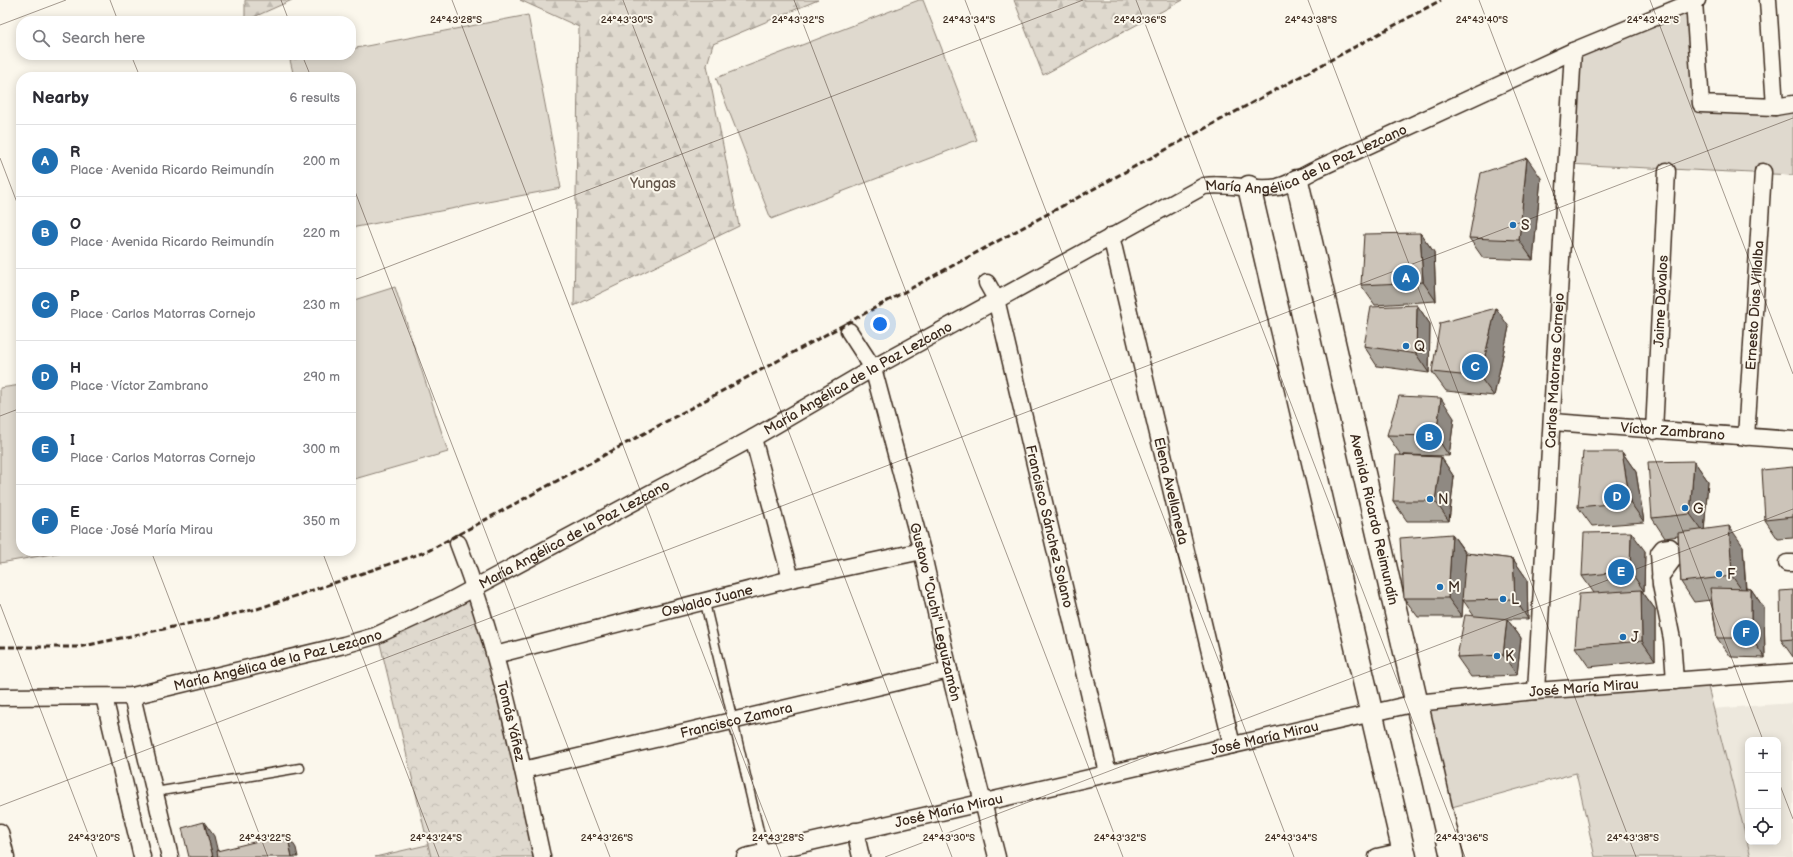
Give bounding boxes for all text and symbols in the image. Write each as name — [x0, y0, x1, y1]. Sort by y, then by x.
text: 24°43'28"S — [430, 14, 482, 26]
text: 24°43'30"S — [601, 14, 653, 26]
text: 24°43'32"S — [772, 14, 824, 26]
text: 24°43'34"S — [943, 14, 995, 26]
text: 24°43'36"S — [1114, 14, 1166, 26]
text: 24°43'38"S — [1285, 14, 1337, 26]
text: 24°43'40"S — [1456, 14, 1508, 26]
text: 24°43'42"S — [1627, 14, 1679, 26]
search box — [16, 16, 356, 60]
icon: search — [30, 27, 52, 49]
text: Search here — [62, 29, 145, 48]
text: Nearby — [32, 88, 89, 108]
text: 6 results — [290, 90, 340, 106]
street label: María Angélica de la Paz Lezcano — [1205, 120, 1409, 197]
text: R — [70, 143, 80, 162]
text: A — [41, 153, 49, 169]
text: 200 m — [303, 153, 340, 169]
text: Place · Avenida Ricardo Reimundín — [70, 162, 274, 178]
park label: Yungas — [629, 175, 676, 192]
text: O — [70, 215, 81, 234]
place label: S — [1521, 217, 1529, 234]
marker: S — [1508, 220, 1518, 230]
text: B — [40, 225, 50, 241]
text: 220 m — [303, 225, 340, 241]
text: Place · Avenida Ricardo Reimundín — [70, 234, 274, 250]
street label: Ernesto Dias Villalba — [1742, 240, 1767, 371]
street label: Jaime Dávalos — [1650, 255, 1671, 348]
pin: A — [1393, 263, 1419, 293]
text: P — [70, 287, 79, 306]
street label: Carlos Matorras Cornejo — [1542, 292, 1568, 449]
text: C — [40, 297, 50, 313]
text: 230 m — [303, 297, 340, 313]
text: Place · Carlos Matorras Cornejo — [70, 306, 256, 322]
your location — [870, 314, 890, 334]
street label: María Angélica de la Paz Lezcano — [761, 318, 955, 438]
place label: Q — [1414, 338, 1425, 355]
marker: Q — [1401, 341, 1411, 351]
pin: C — [1462, 352, 1488, 382]
text: H — [70, 359, 81, 378]
text: D — [40, 369, 50, 385]
text: 290 m — [303, 369, 340, 385]
text: Place · Víctor Zambrano — [70, 378, 208, 394]
street label: Víctor Zambrano — [1620, 419, 1726, 443]
pin: B — [1416, 422, 1442, 452]
text: I — [70, 431, 75, 450]
street label: Avenida Ricardo Reimundín — [1347, 432, 1402, 607]
street label: Elena Avellaneda — [1151, 436, 1193, 546]
text: E — [41, 441, 49, 457]
text: 300 m — [302, 441, 340, 457]
street label: Francisco Sánchez Solano — [1022, 443, 1077, 610]
text: Place · Carlos Matorras Cornejo — [70, 450, 256, 466]
street label: María Angélica de la Paz Lezcano — [476, 476, 672, 592]
pin: D — [1604, 482, 1630, 512]
place label: N — [1438, 491, 1449, 508]
marker: N — [1425, 494, 1435, 504]
place label: G — [1693, 500, 1704, 517]
text: E — [70, 503, 80, 522]
marker: G — [1680, 503, 1690, 513]
text: F — [41, 513, 49, 529]
text: 350 m — [303, 513, 340, 529]
street label: Gustavo "Cuchi" Leguizamón — [906, 521, 965, 703]
text: Place · José María Mirau — [70, 522, 213, 538]
pin: E — [1608, 557, 1634, 587]
place label: F — [1727, 566, 1736, 583]
marker: F — [1714, 569, 1724, 579]
place label: M — [1448, 579, 1460, 596]
street label: Osvaldo Juane — [660, 581, 754, 620]
marker: M — [1435, 582, 1445, 592]
place label: L — [1511, 591, 1519, 608]
marker: L — [1498, 594, 1508, 604]
pin: F — [1733, 618, 1759, 648]
street label: María Angélica de la Paz Lezcano — [172, 625, 385, 694]
place label: J — [1631, 629, 1639, 646]
marker: J — [1618, 632, 1628, 642]
place label: K — [1505, 648, 1515, 665]
marker: K — [1492, 651, 1502, 661]
street label: José María Mirau — [1528, 675, 1639, 700]
street label: Tomás Yáñez — [493, 679, 529, 763]
street label: Francisco Zamora — [678, 699, 794, 741]
street label: José María Mirau — [1209, 717, 1320, 758]
map controls — [1745, 737, 1781, 845]
button: + — [1745, 737, 1781, 773]
button: − — [1745, 773, 1781, 809]
street label: José María Mirau — [893, 790, 1004, 831]
button: locate — [1745, 809, 1781, 845]
text: 24°43'20"S — [68, 832, 120, 844]
text: 24°43'22"S — [239, 832, 291, 844]
text: 24°43'24"S — [410, 832, 462, 844]
text: 24°43'26"S — [581, 832, 633, 844]
text: 24°43'28"S — [752, 832, 804, 844]
text: 24°43'30"S — [923, 832, 975, 844]
text: 24°43'32"S — [1094, 832, 1146, 844]
text: 24°43'34"S — [1265, 832, 1317, 844]
text: 24°43'36"S — [1436, 832, 1488, 844]
text: 24°43'38"S — [1607, 832, 1659, 844]

